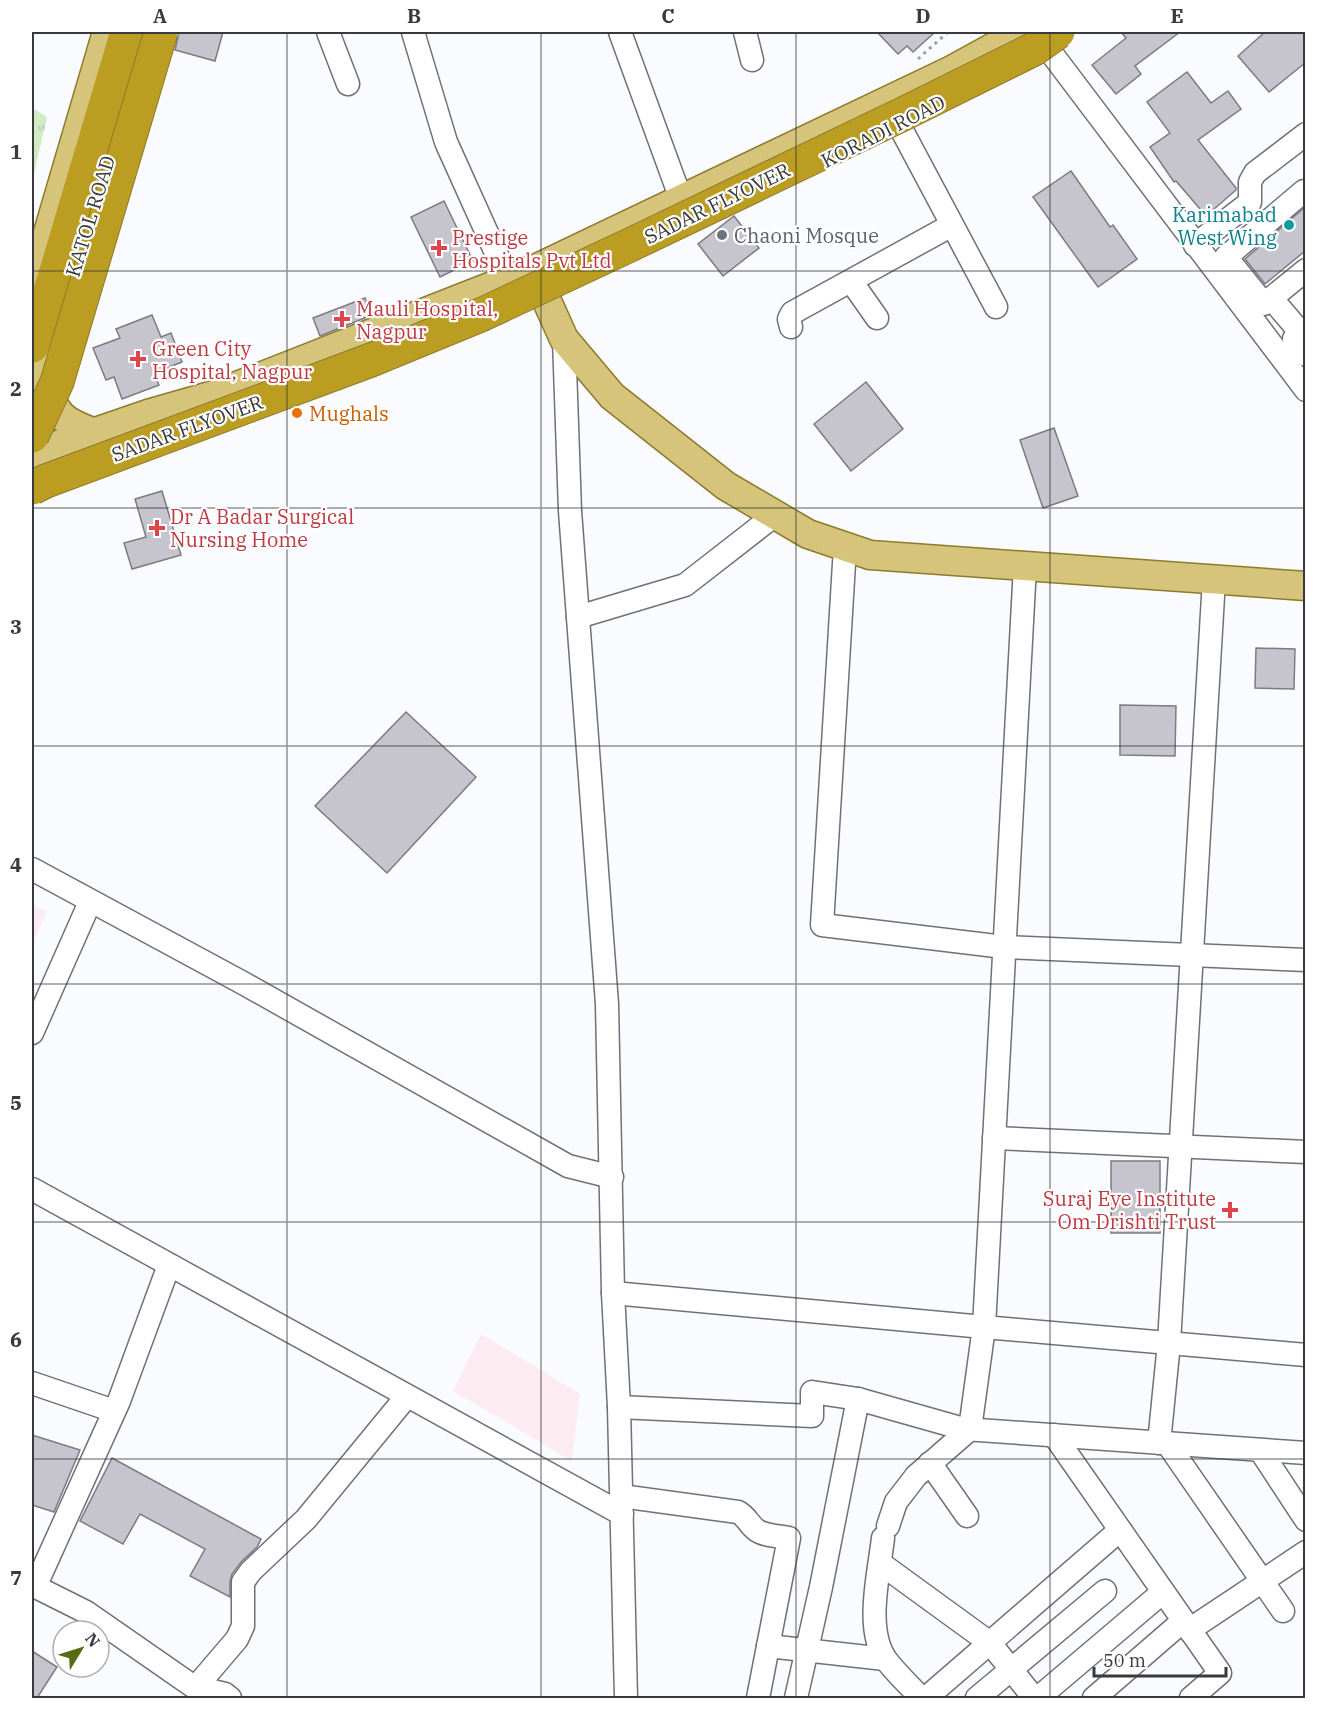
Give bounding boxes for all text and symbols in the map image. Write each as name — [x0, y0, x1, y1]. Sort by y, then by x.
text: A — [153, 2, 167, 29]
text: B — [407, 2, 421, 29]
text: C — [661, 2, 675, 29]
text: D — [915, 2, 931, 29]
text: E — [1170, 2, 1184, 29]
street label: KORADI ROAD — [816, 88, 950, 174]
text: 1 — [10, 138, 22, 165]
street label: KATOL ROAD — [59, 152, 121, 280]
street label: SADAR FLYOVER — [640, 156, 795, 250]
place label: Karimabad West Wing — [1172, 201, 1277, 251]
marker: Karimabad West Wing — [1282, 218, 1296, 232]
place label: Chaoni Mosque — [734, 222, 879, 249]
place label: Prestige Hospitals Pvt Ltd — [452, 224, 612, 274]
marker: Chaoni Mosque — [715, 228, 729, 242]
marker: Prestige Hospitals Pvt Ltd — [430, 239, 448, 257]
place label: Mauli Hospital, Nagpur — [356, 295, 498, 345]
marker: Mauli Hospital, Nagpur — [333, 310, 351, 328]
place label: Green City Hospital, Nagpur — [152, 335, 312, 385]
marker: Green City Hospital, Nagpur — [129, 350, 147, 368]
text: 2 — [10, 375, 22, 402]
street label: SADAR FLYOVER — [108, 388, 267, 468]
place label: Mughals — [309, 400, 389, 427]
marker: Mughals — [290, 406, 304, 420]
place label: Dr A Badar Surgical Nursing Home — [170, 503, 354, 553]
marker: Dr A Badar Surgical Nursing Home — [148, 519, 166, 537]
text: 3 — [10, 613, 22, 640]
text: 4 — [10, 851, 22, 878]
text: 5 — [10, 1089, 22, 1116]
place label: Suraj Eye Institute Om Drishti Trust — [1043, 1185, 1216, 1235]
marker: Suraj Eye Institute Om Drishti Trust — [1221, 1201, 1239, 1219]
text: 6 — [10, 1326, 22, 1353]
text: 7 — [10, 1564, 22, 1591]
north arrow — [51, 1619, 111, 1679]
text: N — [81, 1629, 105, 1651]
scale bar — [1094, 1640, 1226, 1678]
text: 50 m — [1103, 1649, 1146, 1672]

